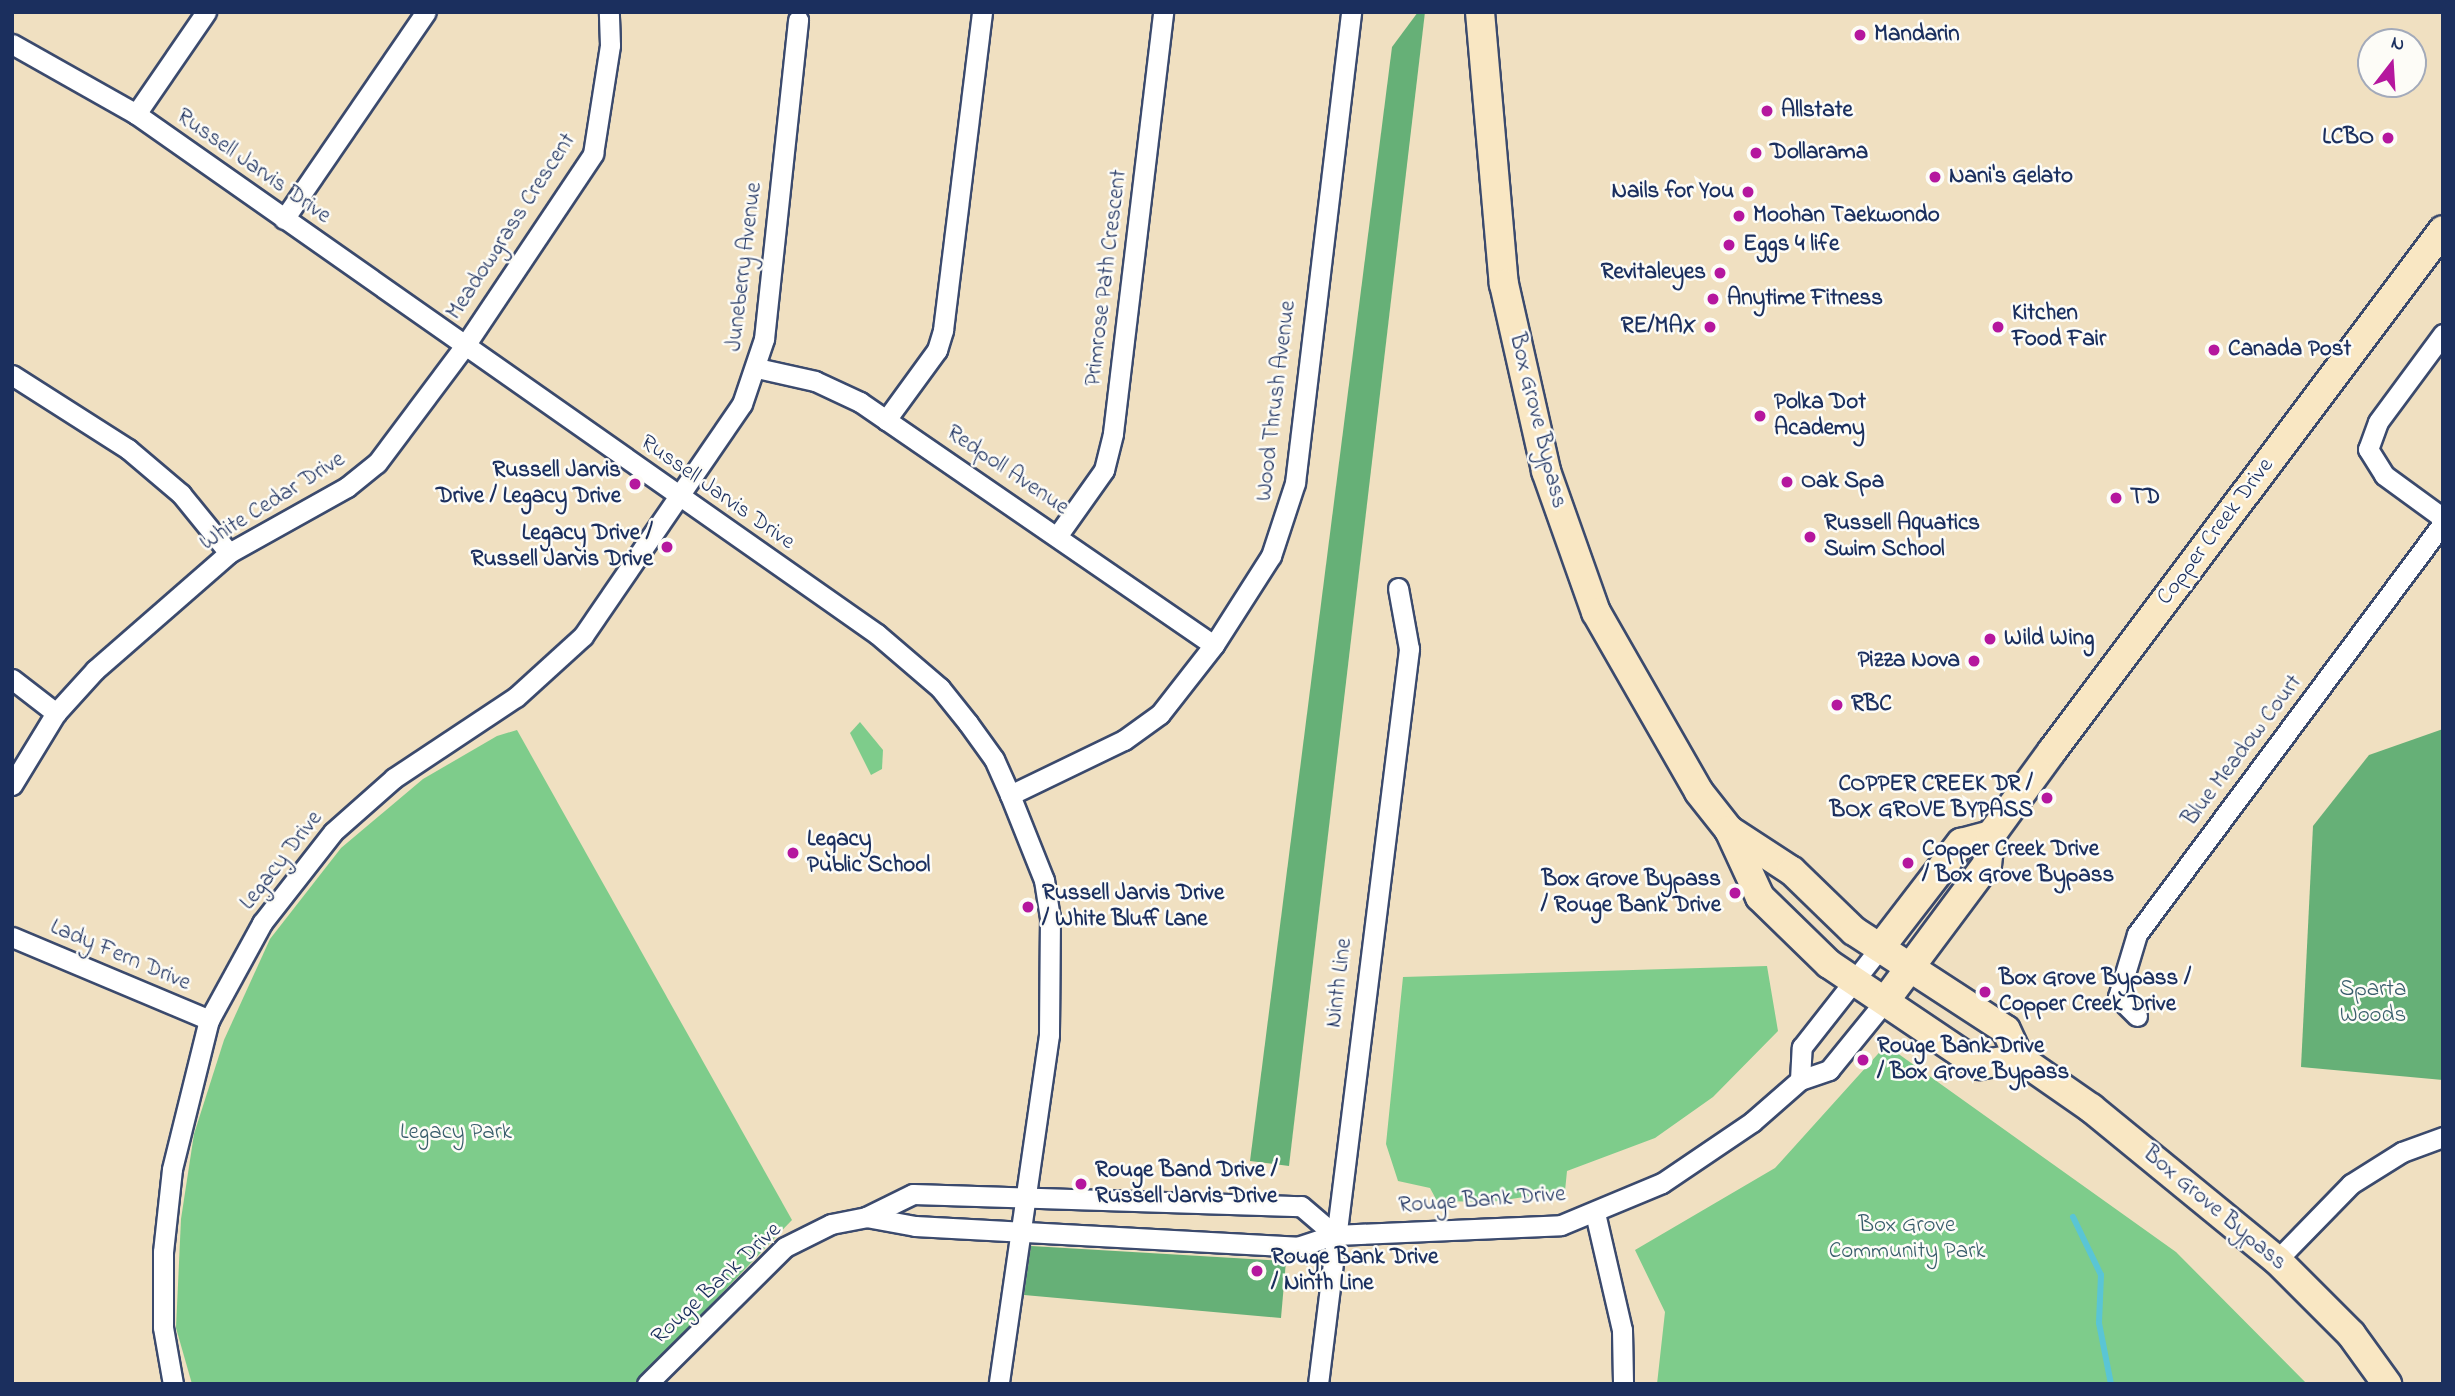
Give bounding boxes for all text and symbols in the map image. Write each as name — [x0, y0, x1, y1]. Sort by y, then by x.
place label: Mandarin — [1874, 21, 1960, 49]
marker: Mandarin — [1852, 27, 1868, 43]
north arrow — [2357, 28, 2427, 98]
text: N — [2388, 30, 2408, 59]
place label: Allstate — [1781, 97, 1853, 125]
street label: Russell Jarvis Drive — [170, 103, 336, 231]
marker: Allstate — [1759, 103, 1775, 119]
place label: LCBO — [2322, 124, 2374, 152]
street label: Meadowgrass Crescent — [441, 128, 583, 326]
marker: LCBO — [2380, 130, 2396, 146]
place label: Dollarama — [1770, 139, 1868, 167]
marker: Dollarama — [1748, 145, 1764, 161]
place label: Nani's Gelato — [1949, 163, 2073, 191]
street label: Primrose Path Crescent — [1080, 168, 1134, 388]
marker: Nani's Gelato — [1927, 169, 1943, 185]
place label: Nails for You — [1612, 178, 1734, 206]
street label: Juneberry Avenue — [721, 181, 769, 353]
marker: Nails for You — [1740, 184, 1756, 200]
place label: Moohan Taekwondo — [1753, 202, 1940, 230]
marker: Moohan Taekwondo — [1731, 208, 1747, 224]
place label: Eggs 4 life — [1743, 231, 1839, 259]
marker: Eggs 4 life — [1721, 237, 1737, 253]
place label: Revitaleyes — [1601, 259, 1706, 287]
marker: Revitaleyes — [1712, 265, 1728, 281]
place label: Anytime Fitness — [1727, 285, 1883, 313]
marker: Anytime Fitness — [1705, 291, 1721, 307]
street label: Wood Thrush Avenue — [1251, 299, 1303, 503]
place label: Kitchen Food Fair — [2012, 300, 2106, 354]
place label: RE/MAX — [1621, 313, 1696, 341]
marker: RE/MAX — [1702, 319, 1718, 335]
marker: Kitchen Food Fair — [1990, 319, 2006, 335]
street label: Box Grove Bypass — [1502, 331, 1572, 511]
place label: Canada Post — [2228, 336, 2351, 364]
marker: Canada Post — [2206, 342, 2222, 358]
place label: Polka Dot Academy — [1774, 389, 1866, 443]
marker: Polka Dot Academy — [1752, 408, 1768, 424]
street label: Redpoll Avenue — [940, 420, 1074, 522]
street label: Russell Jarvis Drive — [634, 429, 800, 557]
street label: White Cedar Drive — [195, 446, 351, 558]
street label: Copper Creek Drive — [2152, 453, 2280, 611]
place label: Russell Jarvis Drive / Legacy Drive — [436, 457, 621, 511]
place label: Oak Spa — [1801, 468, 1884, 496]
marker: Oak Spa — [1779, 474, 1795, 490]
marker: Russell Jarvis Drive / Legacy Drive — [627, 476, 643, 492]
place label: TD — [2130, 484, 2160, 512]
marker: TD — [2108, 490, 2124, 506]
place label: Russell Aquatics Swim School — [1824, 510, 1980, 564]
place label: Legacy Drive / Russell Jarvis Drive — [471, 520, 653, 574]
marker: Russell Aquatics Swim School — [1802, 529, 1818, 545]
marker: Legacy Drive / Russell Jarvis Drive — [659, 539, 675, 555]
place label: Wild Wing — [2004, 625, 2094, 653]
marker: Wild Wing — [1982, 631, 1998, 647]
place label: Pizza Nova — [1858, 647, 1960, 675]
marker: Pizza Nova — [1966, 653, 1982, 669]
street label: Blue Meadow Court — [2177, 670, 2309, 832]
place label: RBC — [1851, 691, 1892, 719]
marker: RBC — [1829, 697, 1845, 713]
place label: COPPER CREEK DR / BOX GROVE BYPASS — [1830, 771, 2033, 825]
marker: COPPER CREEK DR / BOX GROVE BYPASS — [2039, 790, 2055, 806]
street label: Legacy Drive — [235, 806, 329, 916]
place label: Legacy Public School — [807, 826, 930, 880]
place label: Copper Creek Drive / Box Grove Bypass — [1922, 836, 2114, 890]
marker: Legacy Public School — [785, 845, 801, 861]
marker: Copper Creek Drive / Box Grove Bypass — [1900, 855, 1916, 871]
place label: Box Grove Bypass / Rouge Bank Drive — [1541, 866, 1721, 920]
place label: Russell Jarvis Drive / White Bluff Lane — [1042, 880, 1224, 934]
marker: Box Grove Bypass / Rouge Bank Drive — [1727, 885, 1743, 901]
marker: Russell Jarvis Drive / White Bluff Lane — [1020, 899, 1036, 915]
street label: Lady Fern Drive — [46, 914, 194, 998]
street label: Ninth Line — [1321, 937, 1359, 1029]
place label: Box Grove Bypass / Copper Creek Drive — [1999, 965, 2191, 1019]
park label: Sparta Woods — [2340, 976, 2406, 1030]
marker: Box Grove Bypass / Copper Creek Drive — [1977, 984, 1993, 1000]
place label: Rouge Bank Drive / Box Grove Bypass — [1877, 1033, 2069, 1087]
marker: Rouge Bank Drive / Box Grove Bypass — [1855, 1052, 1871, 1068]
park label: Legacy Park — [400, 1119, 512, 1147]
street label: Box Grove Bypass — [2136, 1141, 2292, 1277]
place label: Rouge Band Drive / Russell Jarvis Drive — [1095, 1157, 1278, 1211]
marker: Rouge Band Drive / Russell Jarvis Drive — [1073, 1176, 1089, 1192]
street label: Rouge Bank Drive — [1398, 1181, 1566, 1221]
park label: Box Grove Community Park — [1829, 1212, 1985, 1266]
street label: Rouge Bank Drive — [646, 1217, 788, 1351]
place label: Rouge Bank Drive / Ninth Line — [1271, 1244, 1438, 1298]
marker: Rouge Bank Drive / Ninth Line — [1249, 1263, 1265, 1279]

